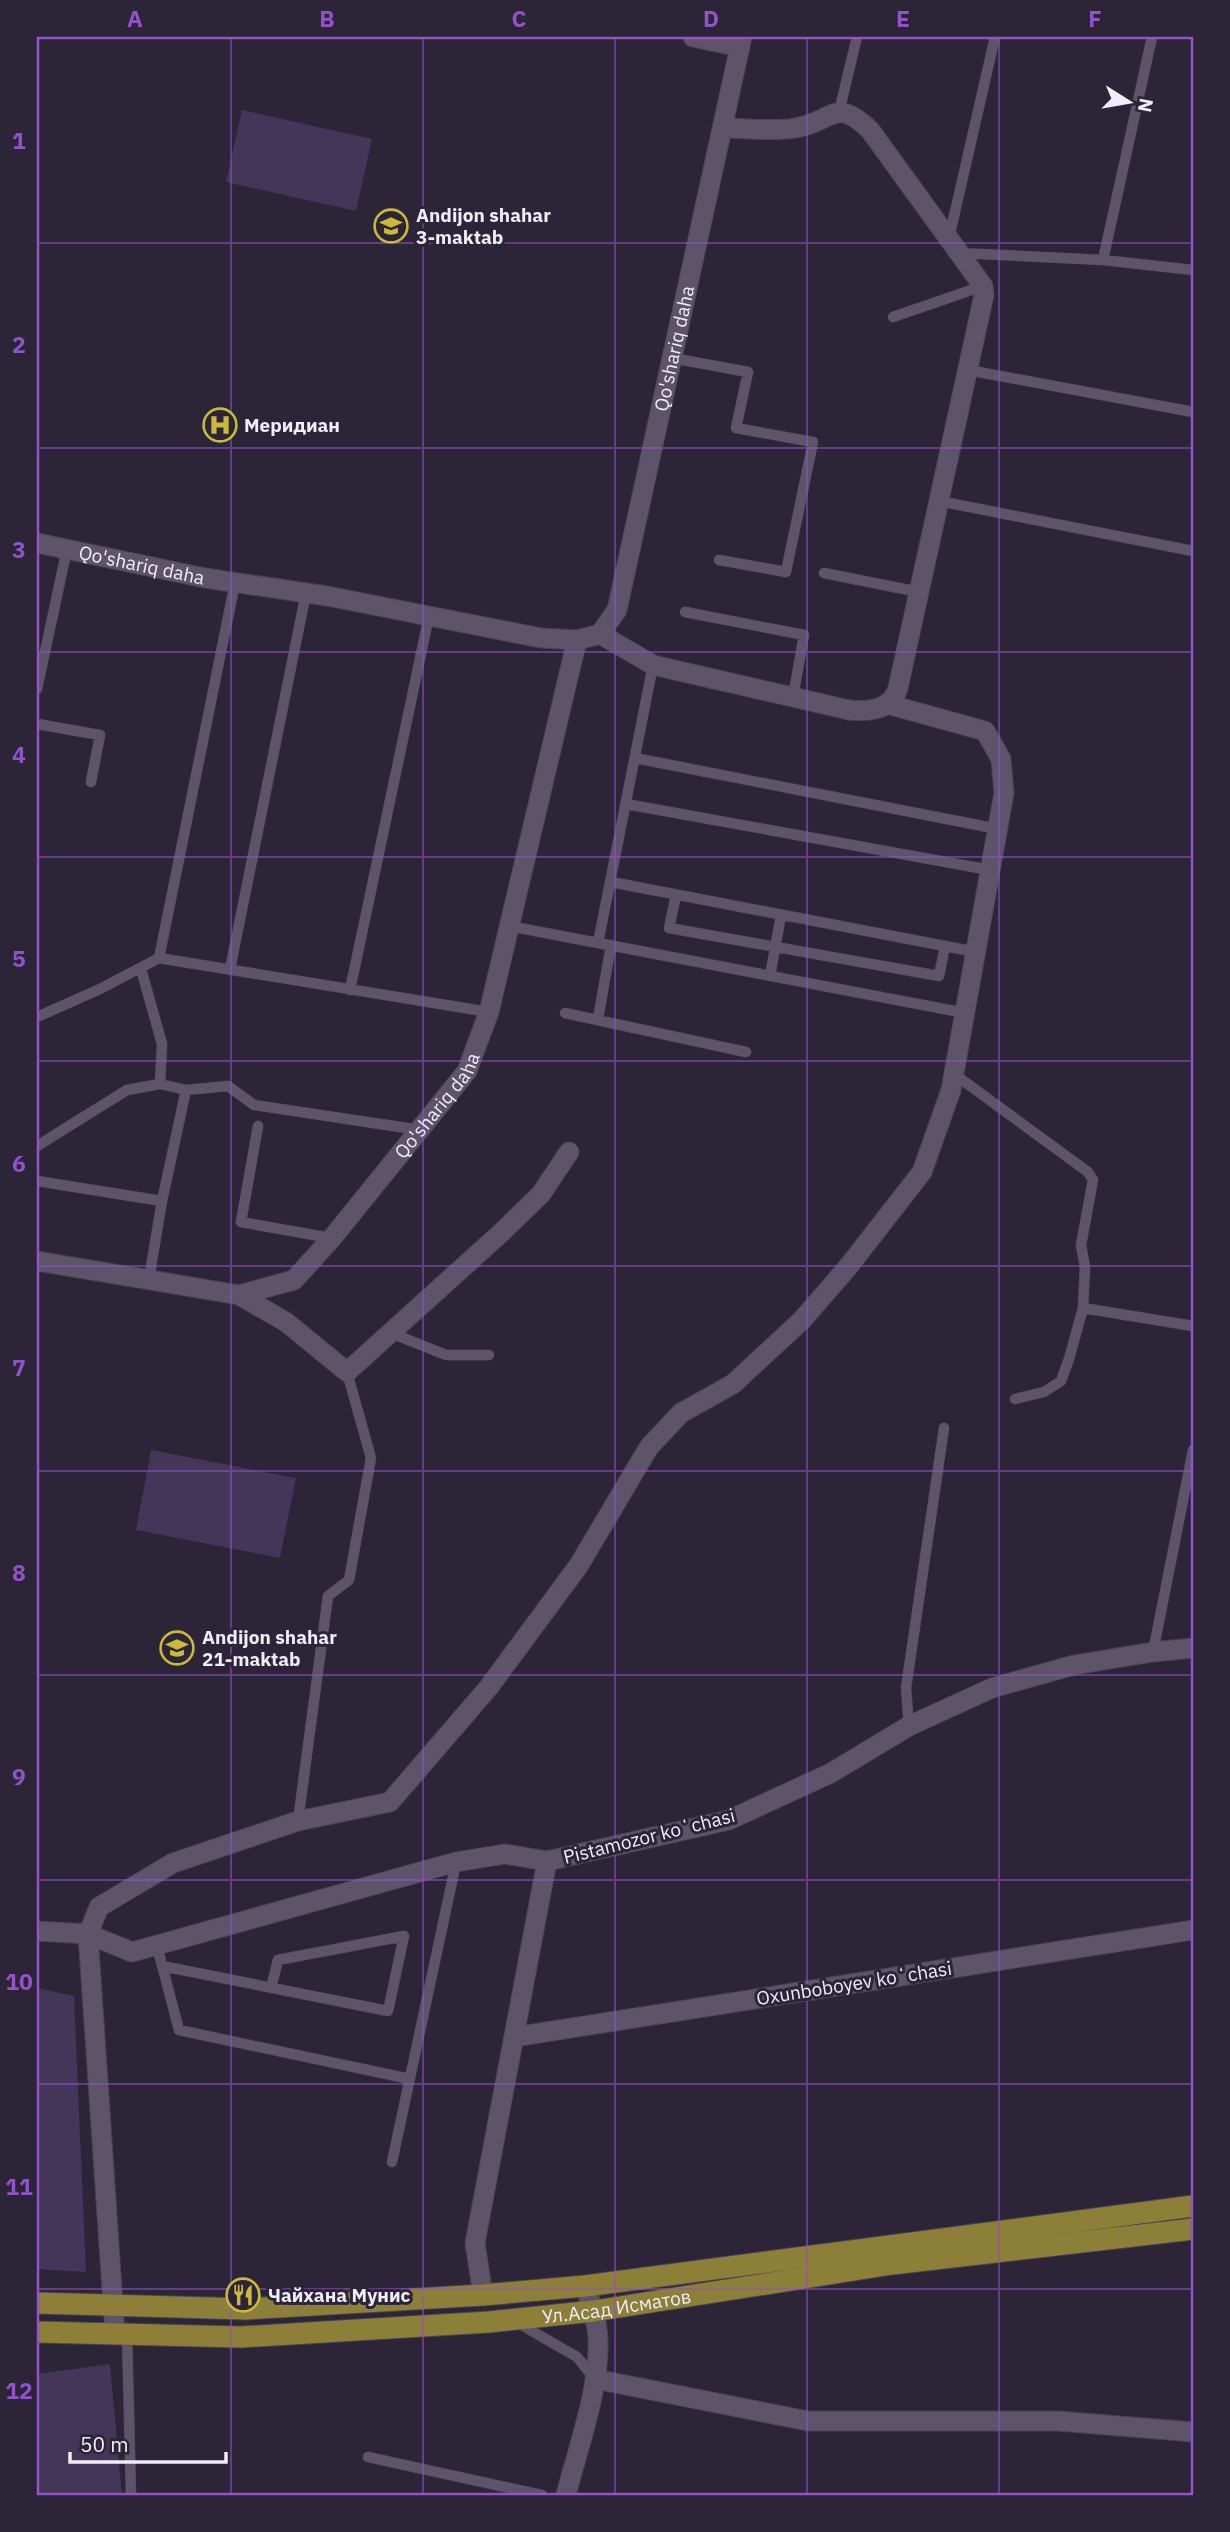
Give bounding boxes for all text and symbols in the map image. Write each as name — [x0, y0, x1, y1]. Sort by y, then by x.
text: A — [127, 3, 143, 33]
text: B — [319, 3, 335, 33]
text: C — [512, 3, 527, 33]
text: D — [703, 3, 719, 33]
text: E — [896, 3, 910, 33]
text: F — [1088, 3, 1102, 33]
north arrow — [1094, 66, 1164, 136]
text: N — [1133, 96, 1159, 114]
text: 1 — [12, 125, 26, 155]
place label: Andijon shahar 3-maktab — [416, 203, 551, 249]
school or university icon: Andijon shahar 3-maktab — [372, 207, 410, 245]
street label: Qo'shariq daha — [649, 283, 699, 413]
text: 2 — [12, 329, 26, 359]
hospital icon: Меридиан — [201, 406, 239, 444]
place label: Меридиан — [244, 413, 340, 437]
text: 3 — [12, 534, 26, 564]
street label: Qo'shariq daha — [77, 540, 207, 590]
text: 4 — [12, 739, 26, 769]
text: 5 — [12, 943, 26, 973]
street label: Qo'shariq daha — [389, 1049, 485, 1163]
text: 6 — [12, 1148, 26, 1178]
text: 7 — [12, 1352, 26, 1382]
text: 8 — [12, 1557, 26, 1587]
place label: Andijon shahar 21-maktab — [202, 1625, 337, 1671]
school or university icon: Andijon shahar 21-maktab — [158, 1629, 196, 1667]
text: 9 — [12, 1761, 26, 1791]
street label: Pistamozor koʻchasi — [561, 1803, 737, 1869]
street label: Oxunboboyev koʻchasi — [755, 1956, 953, 2010]
text: 10 — [5, 1966, 33, 1996]
text: 11 — [5, 2171, 33, 2201]
restaurant icon: Чайхана Мунис — [224, 2276, 262, 2314]
place label: Чайхана Мунис — [268, 2283, 411, 2307]
street label: Ул.Асад Исматов — [541, 2284, 693, 2328]
text: 12 — [5, 2375, 33, 2405]
scale bar — [70, 2420, 226, 2464]
text: 50 m — [80, 2430, 129, 2458]

